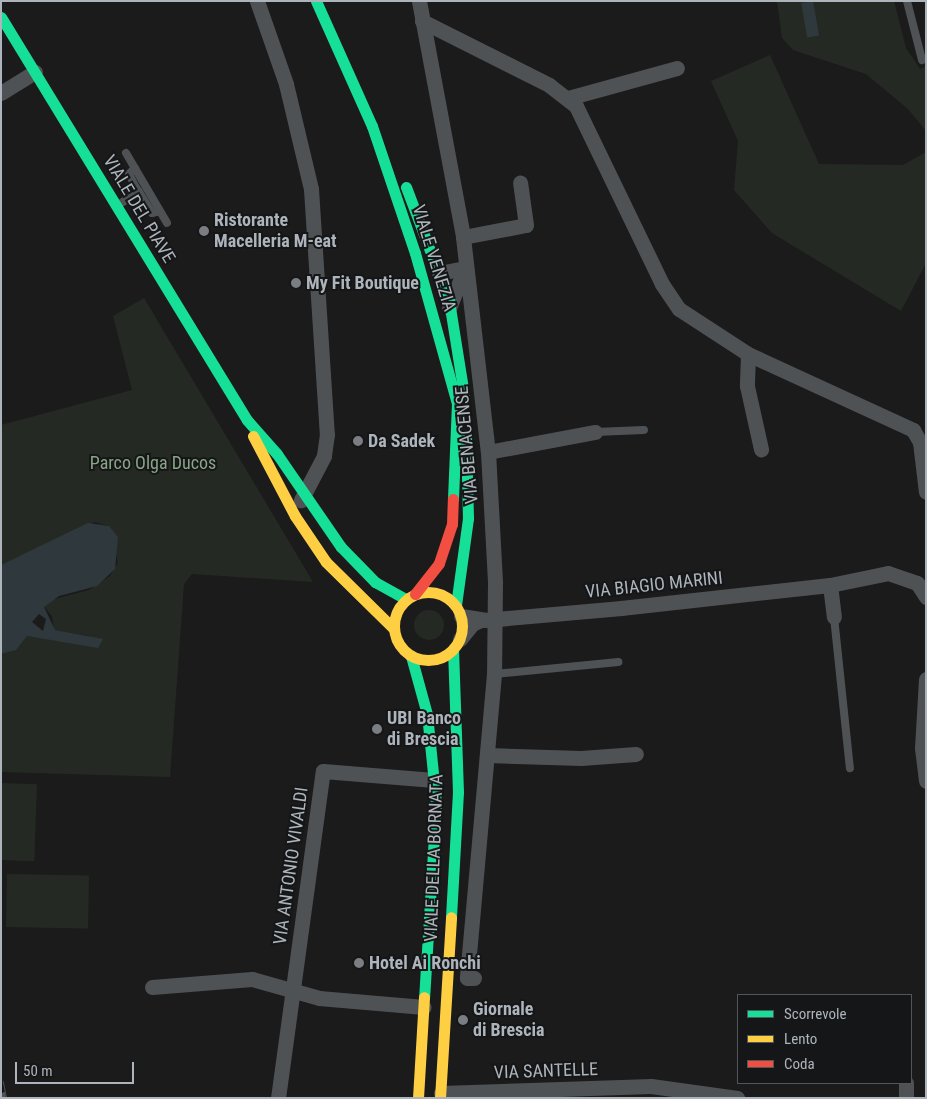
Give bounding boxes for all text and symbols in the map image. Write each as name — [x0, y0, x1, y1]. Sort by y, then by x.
street label: VIALE DEL PIAVE — [98, 151, 180, 267]
street label: VIALE VENEZIA — [408, 202, 460, 314]
place label: Ristorante Macelleria M-eat — [214, 210, 337, 252]
marker: Ristorante Macelleria M-eat — [198, 225, 210, 237]
place label: My Fit Boutique — [306, 272, 419, 294]
marker: My Fit Boutique — [290, 277, 302, 289]
street label: VIA BENACENSE — [451, 385, 483, 505]
place label: Da Sadek — [368, 430, 435, 452]
marker: Da Sadek — [352, 435, 364, 447]
park label: Parco Olga Ducos — [90, 452, 216, 474]
street label: VIA BIAGIO MARINI — [584, 567, 724, 603]
place label: UBI Banco di Brescia — [387, 708, 461, 751]
marker: UBI Banco di Brescia — [371, 723, 383, 735]
street label: VIALE DELLA BORNATA — [420, 774, 448, 942]
street label: VIA ANTONIO VIVALDI — [269, 786, 313, 946]
place label: Hotel Ai Ronchi — [369, 952, 481, 974]
marker: Hotel Ai Ronchi — [353, 957, 365, 969]
legend — [737, 994, 912, 1084]
place label: Giornale di Brescia — [473, 999, 545, 1042]
text: Scorrevole — [784, 1005, 846, 1023]
marker: Giornale di Brescia — [457, 1014, 469, 1026]
text: Lento — [784, 1030, 817, 1048]
scale bar — [18, 1052, 136, 1084]
text: Coda — [784, 1055, 815, 1073]
street label: VIA SANTELLE — [494, 1058, 598, 1084]
text: 50 m — [23, 1062, 53, 1080]

